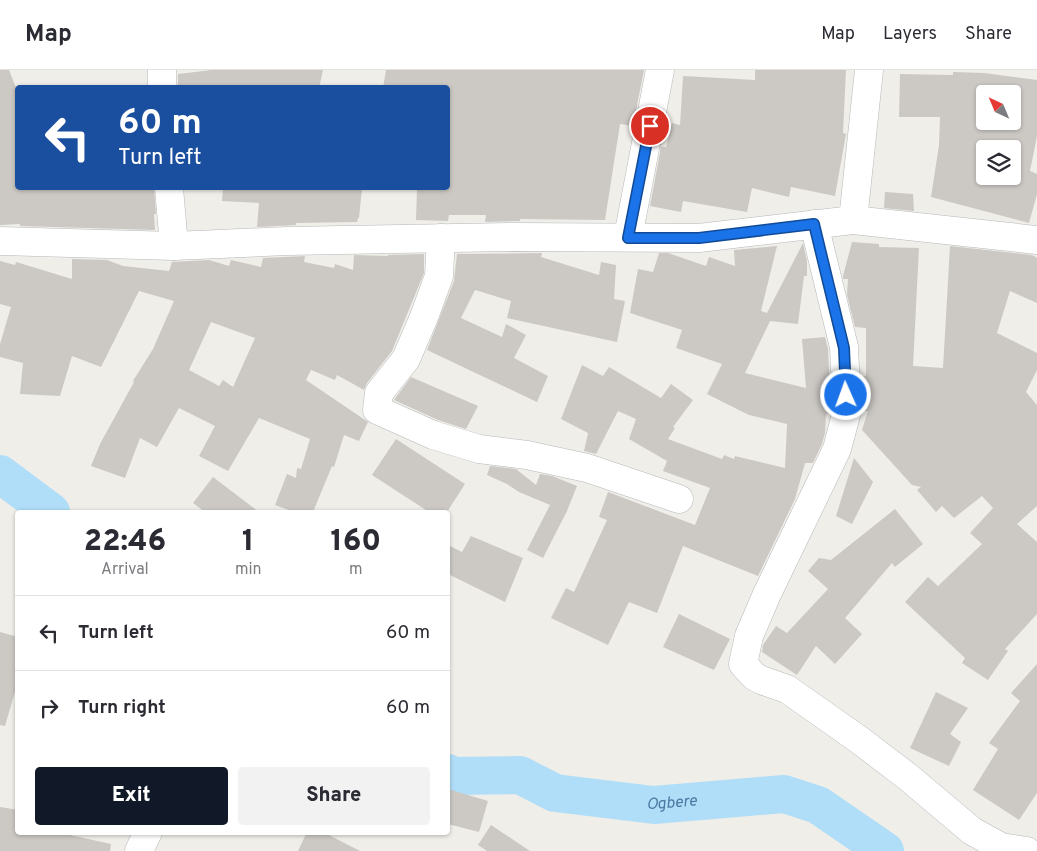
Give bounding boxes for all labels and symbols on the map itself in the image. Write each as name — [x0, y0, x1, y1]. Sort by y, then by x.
north arrow — [976, 85, 1021, 130]
pin — [629, 105, 671, 147]
position arrow — [819, 368, 871, 420]
water label: Ogbere — [645, 791, 698, 815]

